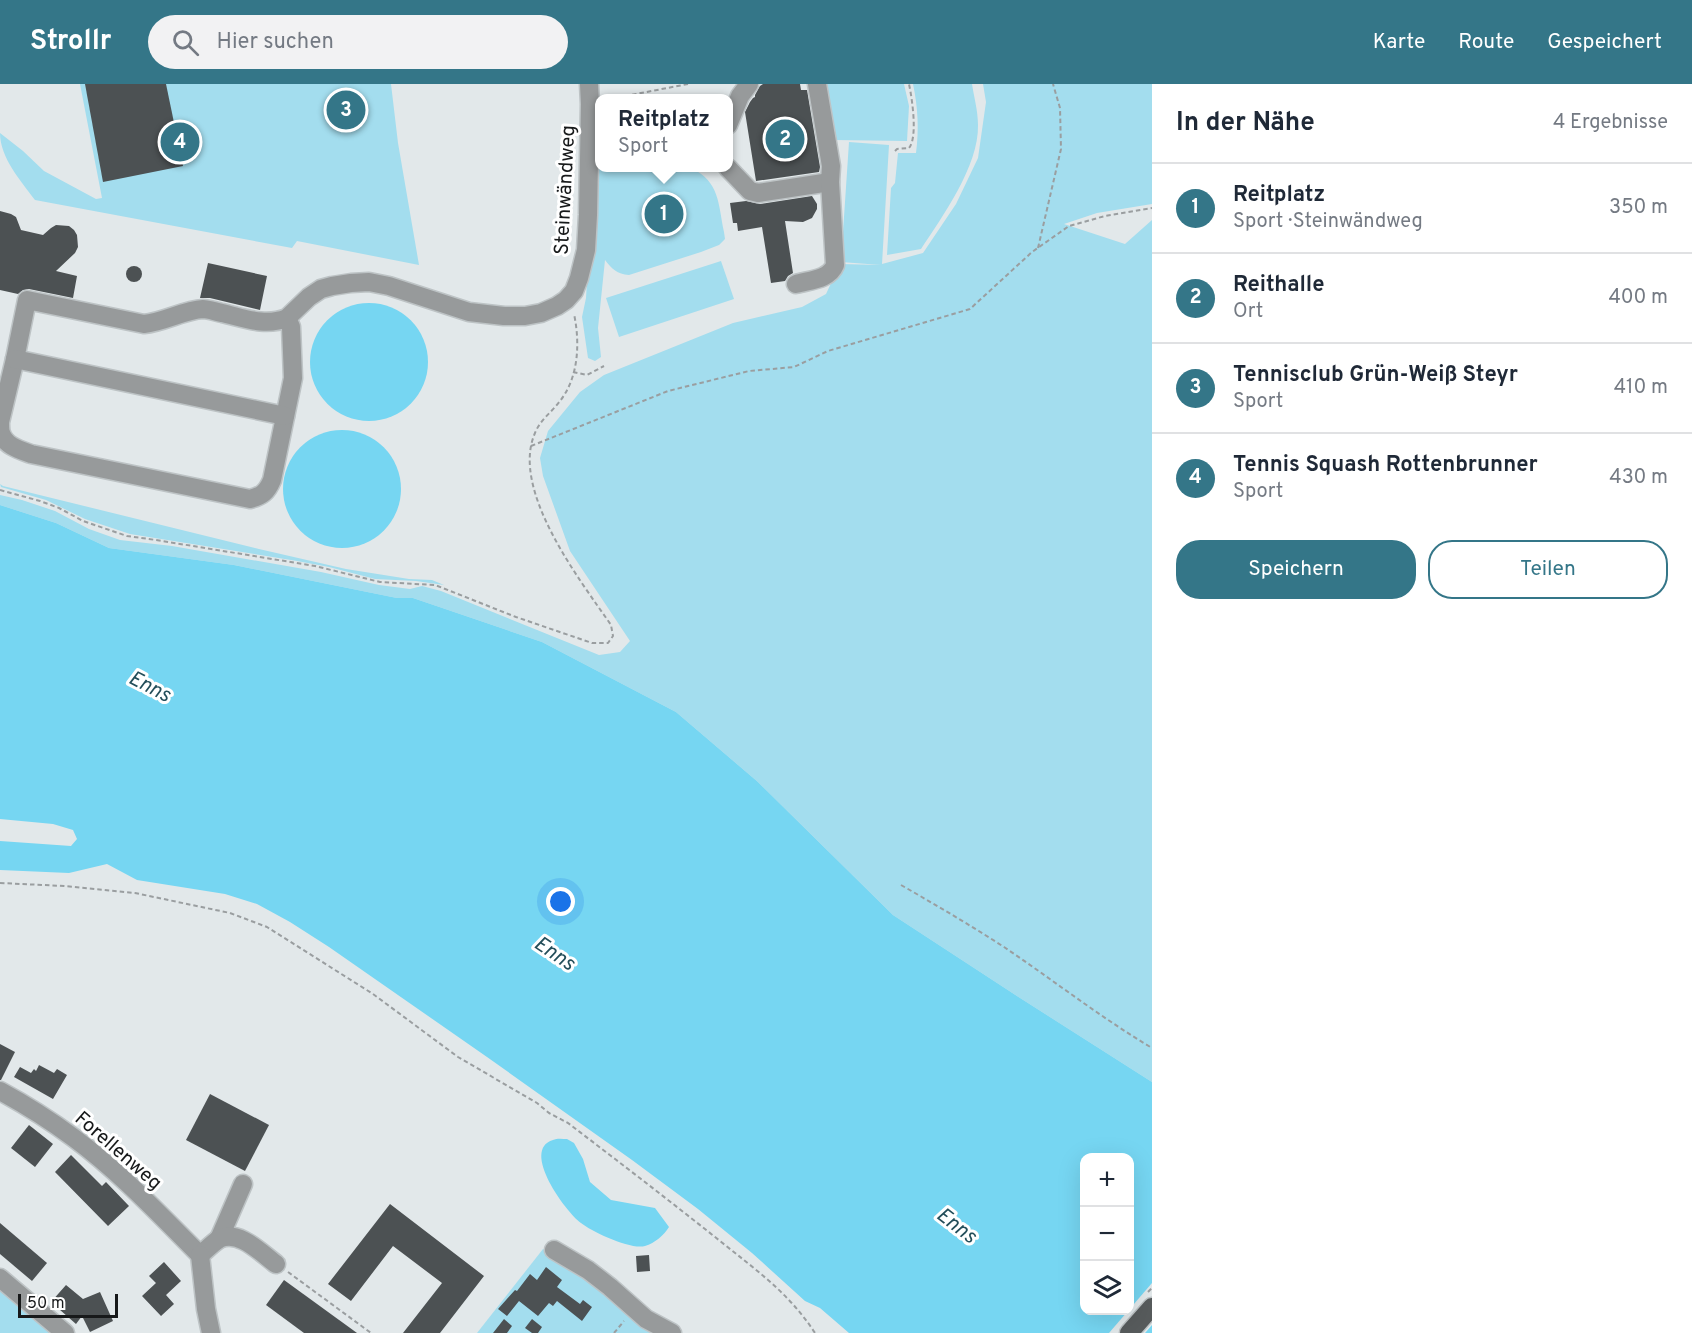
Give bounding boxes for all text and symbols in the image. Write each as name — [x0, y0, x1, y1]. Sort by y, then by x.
search box — [148, 15, 568, 69]
text: Strollr — [30, 24, 112, 60]
icon: search — [169, 26, 202, 59]
text: Hier suchen — [217, 29, 334, 56]
text: Karte — [1373, 29, 1425, 56]
text: Route — [1458, 29, 1514, 56]
text: Gespeichert — [1547, 29, 1662, 56]
pin: 3 — [326, 87, 366, 132]
popup — [595, 94, 733, 172]
text: Reitplatz — [618, 107, 710, 134]
text: In der Nähe — [1176, 107, 1315, 140]
text: 4 Ergebnisse — [1553, 110, 1668, 136]
pin: 2 — [766, 116, 804, 162]
pin: 4 — [160, 120, 200, 164]
street label: Steinwändweg — [550, 125, 582, 256]
text: Sport — [618, 134, 668, 160]
text: Reitplatz — [1233, 182, 1325, 209]
pin: 1 — [644, 192, 684, 236]
text: 1 — [1192, 195, 1200, 221]
text: 350 m — [1609, 195, 1668, 221]
text: Sport · Steinwändweg — [1233, 209, 1423, 235]
text: Reithalle — [1233, 272, 1325, 299]
text: 2 — [1189, 285, 1202, 311]
text: 400 m — [1608, 285, 1668, 311]
text: Ort — [1233, 299, 1263, 325]
text: Tennisclub Grün-Weiß Steyr — [1233, 362, 1518, 389]
text: 3 — [1190, 375, 1202, 401]
text: 410 m — [1614, 375, 1668, 401]
text: Sport — [1233, 389, 1283, 415]
text: Tennis Squash Rottenbrunner — [1233, 452, 1538, 479]
text: 4 — [1189, 465, 1202, 491]
text: 430 m — [1609, 465, 1668, 491]
text: Sport — [1233, 479, 1283, 505]
button: Speichern — [1176, 540, 1416, 599]
button: Teilen — [1428, 540, 1668, 599]
water label: Enns — [124, 665, 176, 710]
your location — [546, 887, 575, 916]
water label: Enns — [528, 931, 580, 978]
street label: Forellenweg — [69, 1106, 167, 1197]
map controls — [1080, 1153, 1134, 1315]
button: + — [1080, 1153, 1134, 1207]
water label: Enns — [930, 1202, 982, 1251]
button: − — [1080, 1207, 1134, 1261]
button: layers — [1080, 1261, 1134, 1315]
scale bar — [18, 1291, 118, 1318]
text: 50 m — [27, 1294, 65, 1314]

